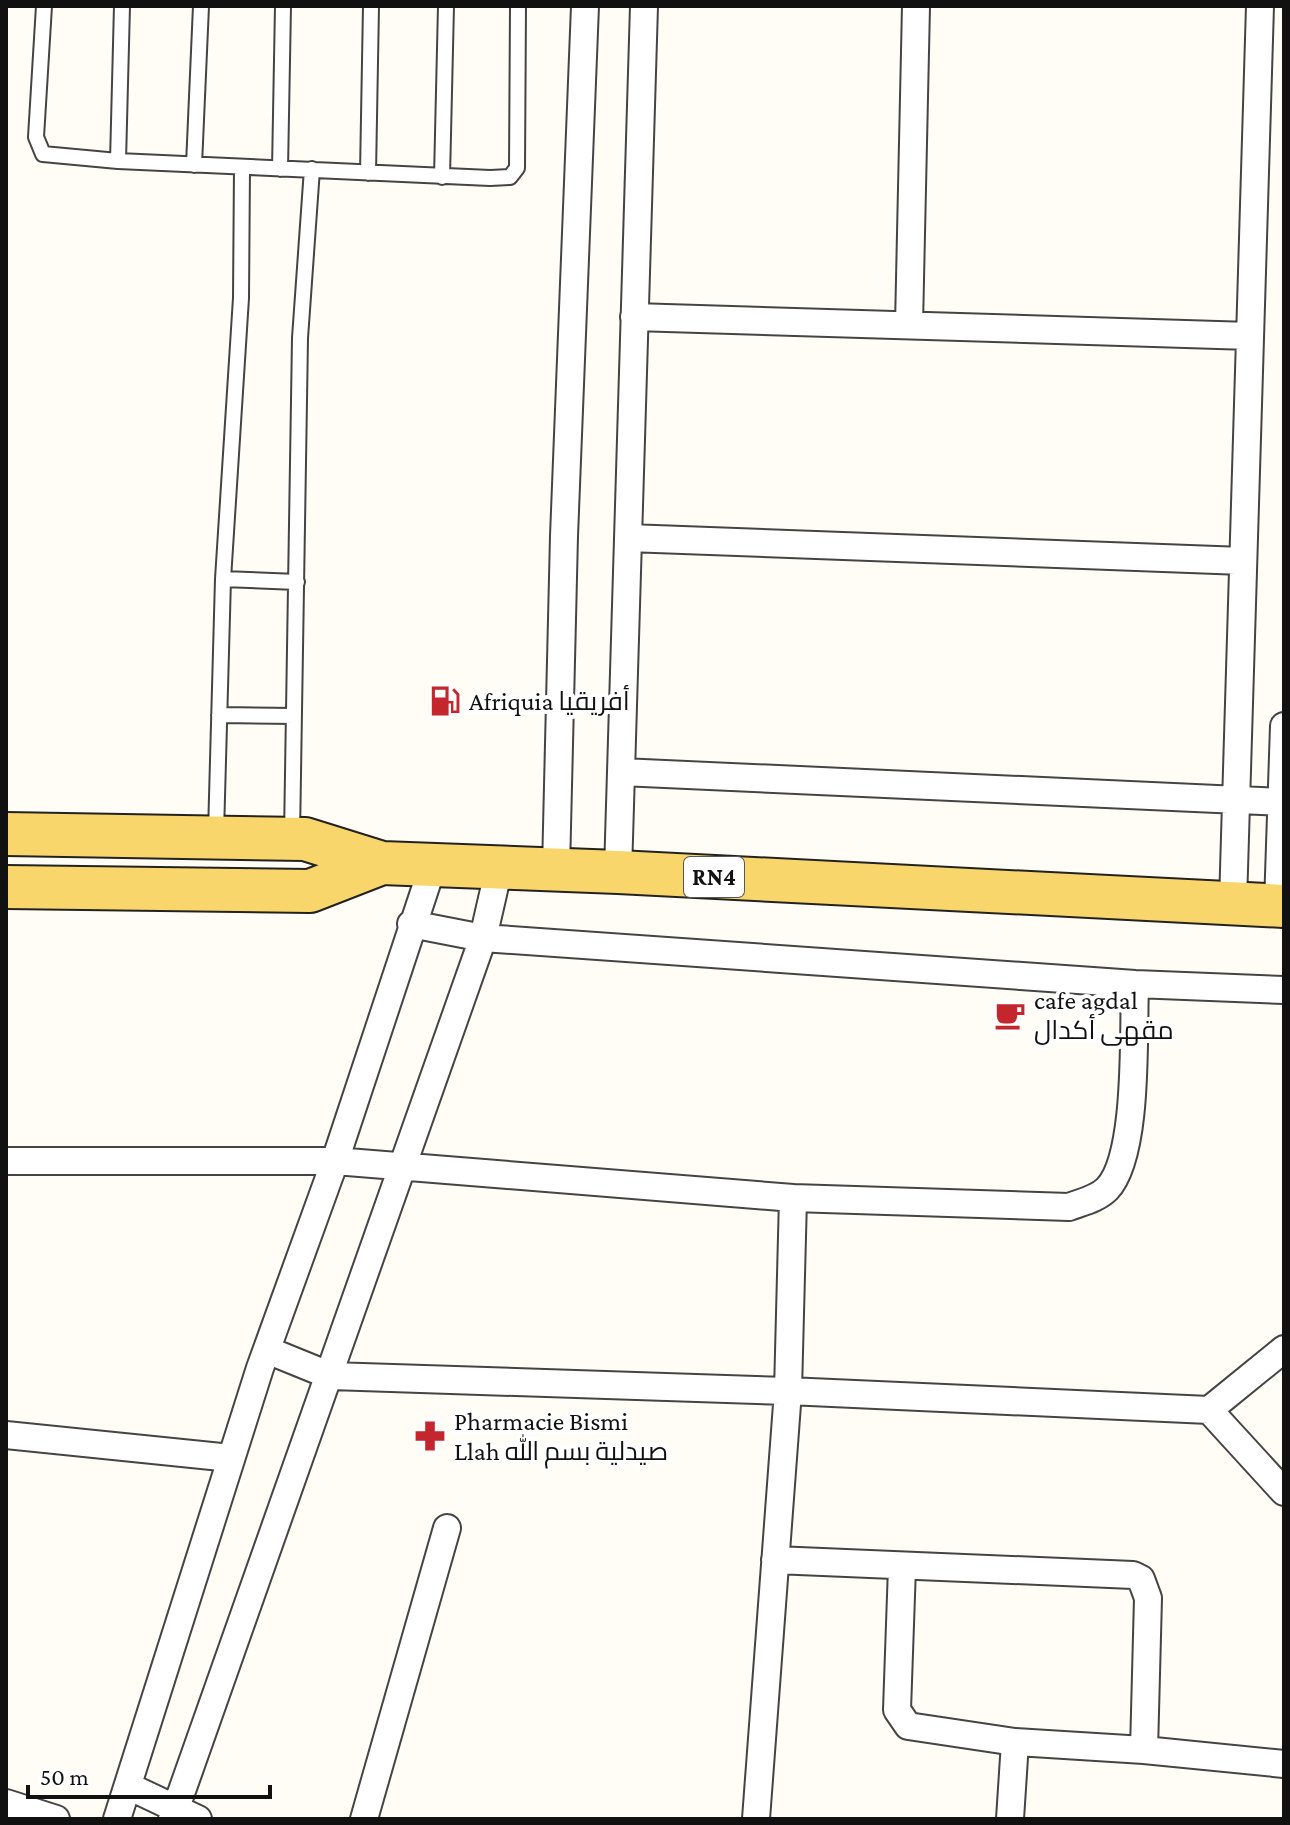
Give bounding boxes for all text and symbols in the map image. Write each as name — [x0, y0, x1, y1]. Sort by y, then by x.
fuel station icon: Afriquia أفريقيا — [428, 684, 462, 718]
place label: Afriquia أفريقيا — [469, 684, 630, 716]
road number: RN4 — [684, 857, 744, 897]
place label: cafe agdal مقهى أكدال — [1034, 986, 1174, 1046]
cafe icon: cafe agdal مقهى أكدال — [993, 998, 1027, 1032]
place label: Pharmacie Bismi Llah صيدلية بسم الله — [454, 1407, 668, 1469]
pharmacy icon: Pharmacie Bismi Llah صيدلية بسم الله — [413, 1419, 447, 1453]
scale bar — [28, 1749, 270, 1799]
text: 50 m — [40, 1763, 89, 1790]

